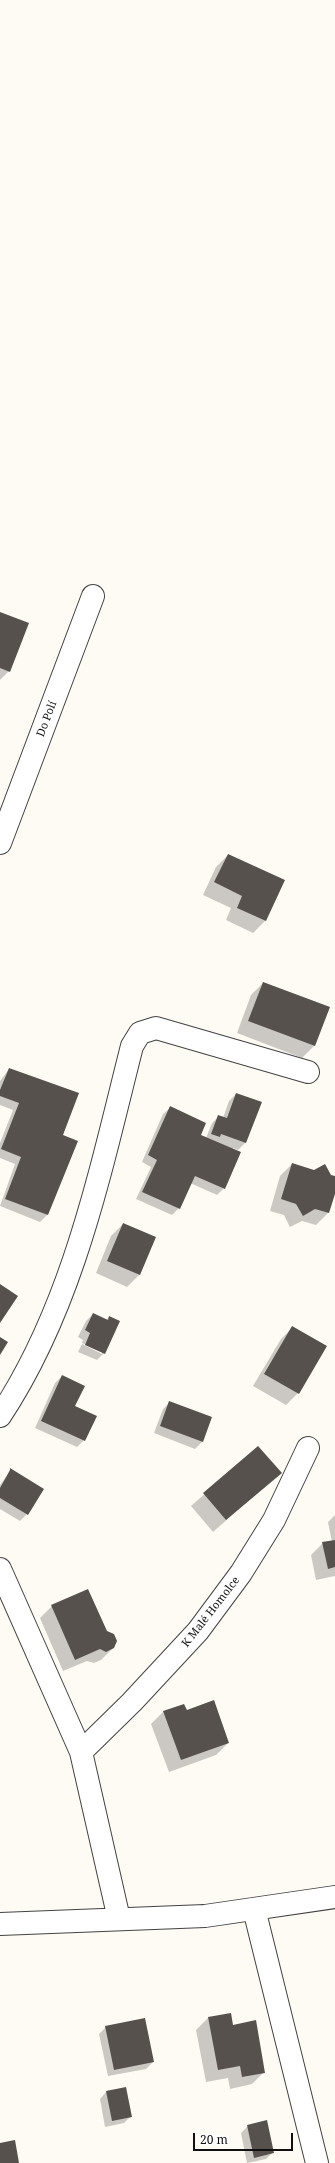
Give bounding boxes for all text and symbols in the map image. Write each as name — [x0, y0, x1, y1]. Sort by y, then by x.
street label: Do Polí — [34, 699, 60, 739]
street label: K Malé Homolce — [179, 1574, 243, 1650]
scale bar — [195, 2125, 295, 2151]
text: 20 m — [200, 2131, 228, 2148]

